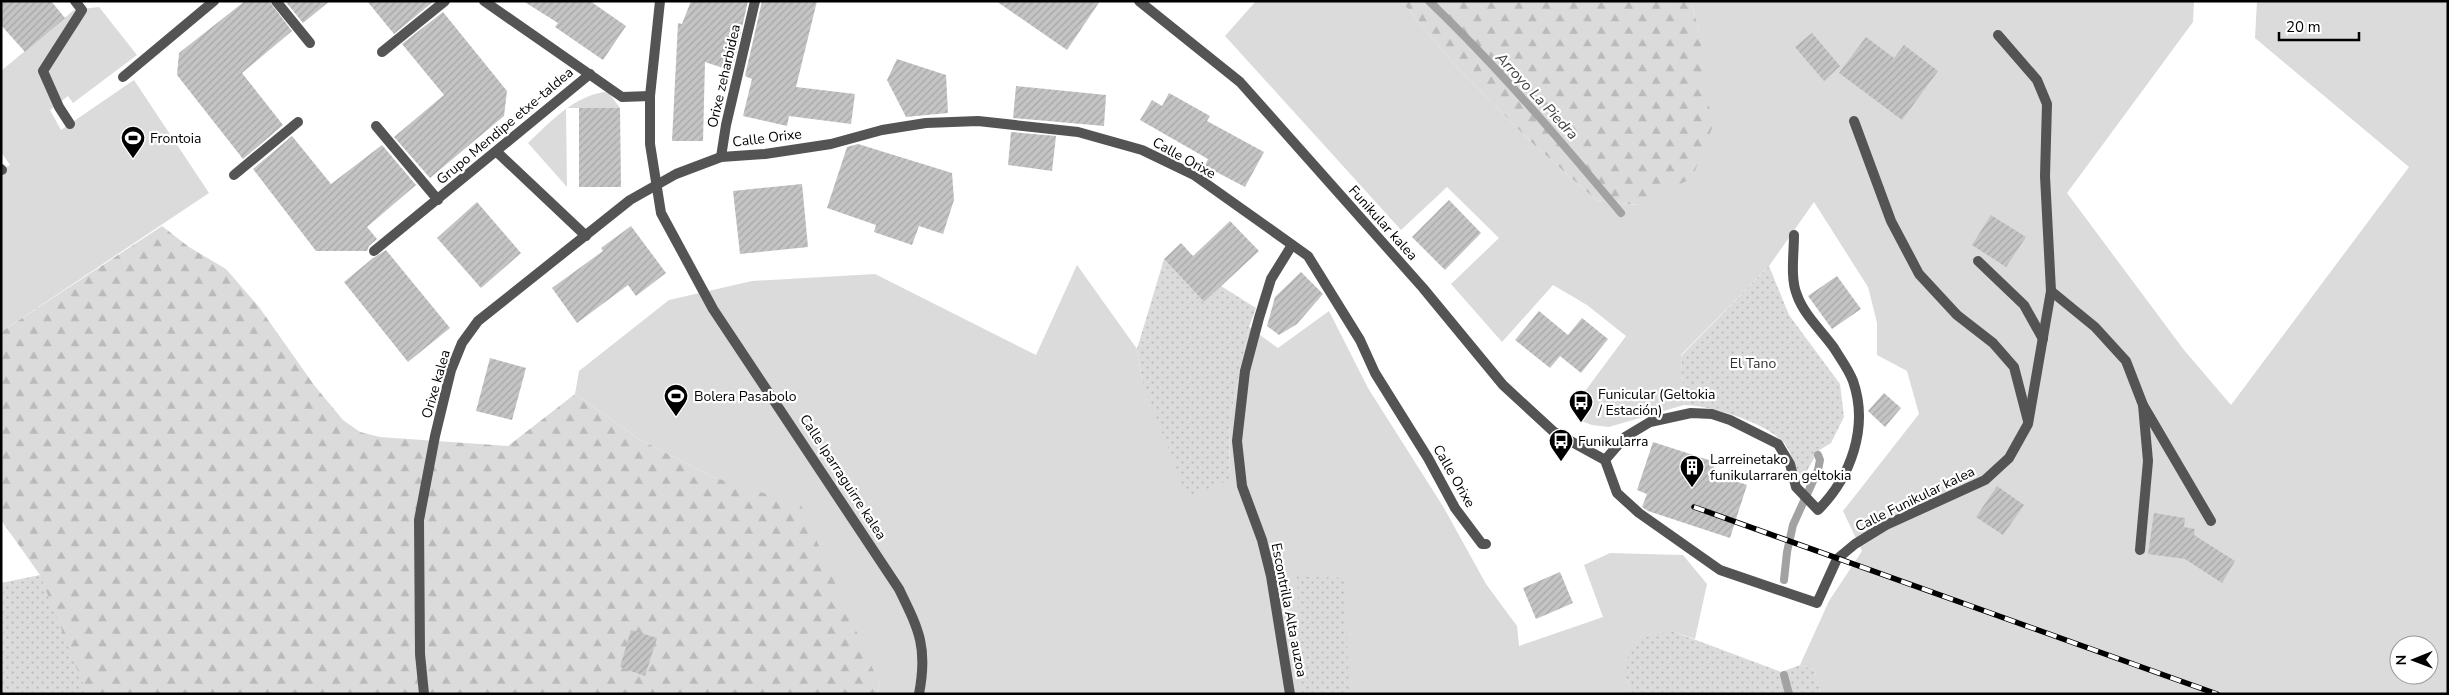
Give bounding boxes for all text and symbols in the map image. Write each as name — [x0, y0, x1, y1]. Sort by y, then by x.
scale bar — [2279, 10, 2359, 42]
text: 20 m — [2286, 17, 2321, 37]
street label: Orixe zeharbidea — [703, 22, 745, 130]
water label: Arroyo La Piedra — [1491, 47, 1583, 144]
street label: Grupo Mendipe etxe-taldea — [433, 63, 577, 189]
street label: Calle Orixe — [731, 124, 803, 152]
sports icon: Frontoia — [120, 125, 146, 159]
place label: Frontoia — [150, 129, 201, 148]
street label: Calle Orixe — [1149, 133, 1219, 183]
street label: Funikular kalea — [1344, 181, 1422, 265]
street label: Orixe kalea — [417, 347, 455, 421]
park label: El Tano — [1730, 354, 1776, 373]
sports icon: Bolera Pasabolo — [663, 383, 689, 417]
place label: Funicular (Geltokia / Estación) — [1597, 385, 1715, 420]
place label: Bolera Pasabolo — [694, 387, 797, 406]
bus stop icon: Funicular (Geltokia / Estación) — [1568, 389, 1594, 423]
street label: Calle Iparraguirre kalea — [795, 411, 891, 543]
bus stop icon: Funikularra — [1548, 428, 1574, 462]
place label: Funikularra — [1578, 432, 1648, 451]
street label: Calle Orixe — [1428, 441, 1480, 511]
place label: Larreinetako funikularraren geltokia — [1710, 450, 1851, 485]
building icon: Larreinetako funikularraren geltokia — [1679, 454, 1705, 488]
street label: Calle Funikular kalea — [1852, 462, 1978, 536]
street label: Escontrilla Alta auzoa — [1267, 541, 1311, 679]
north arrow — [2389, 635, 2439, 685]
text: N — [2392, 655, 2411, 666]

